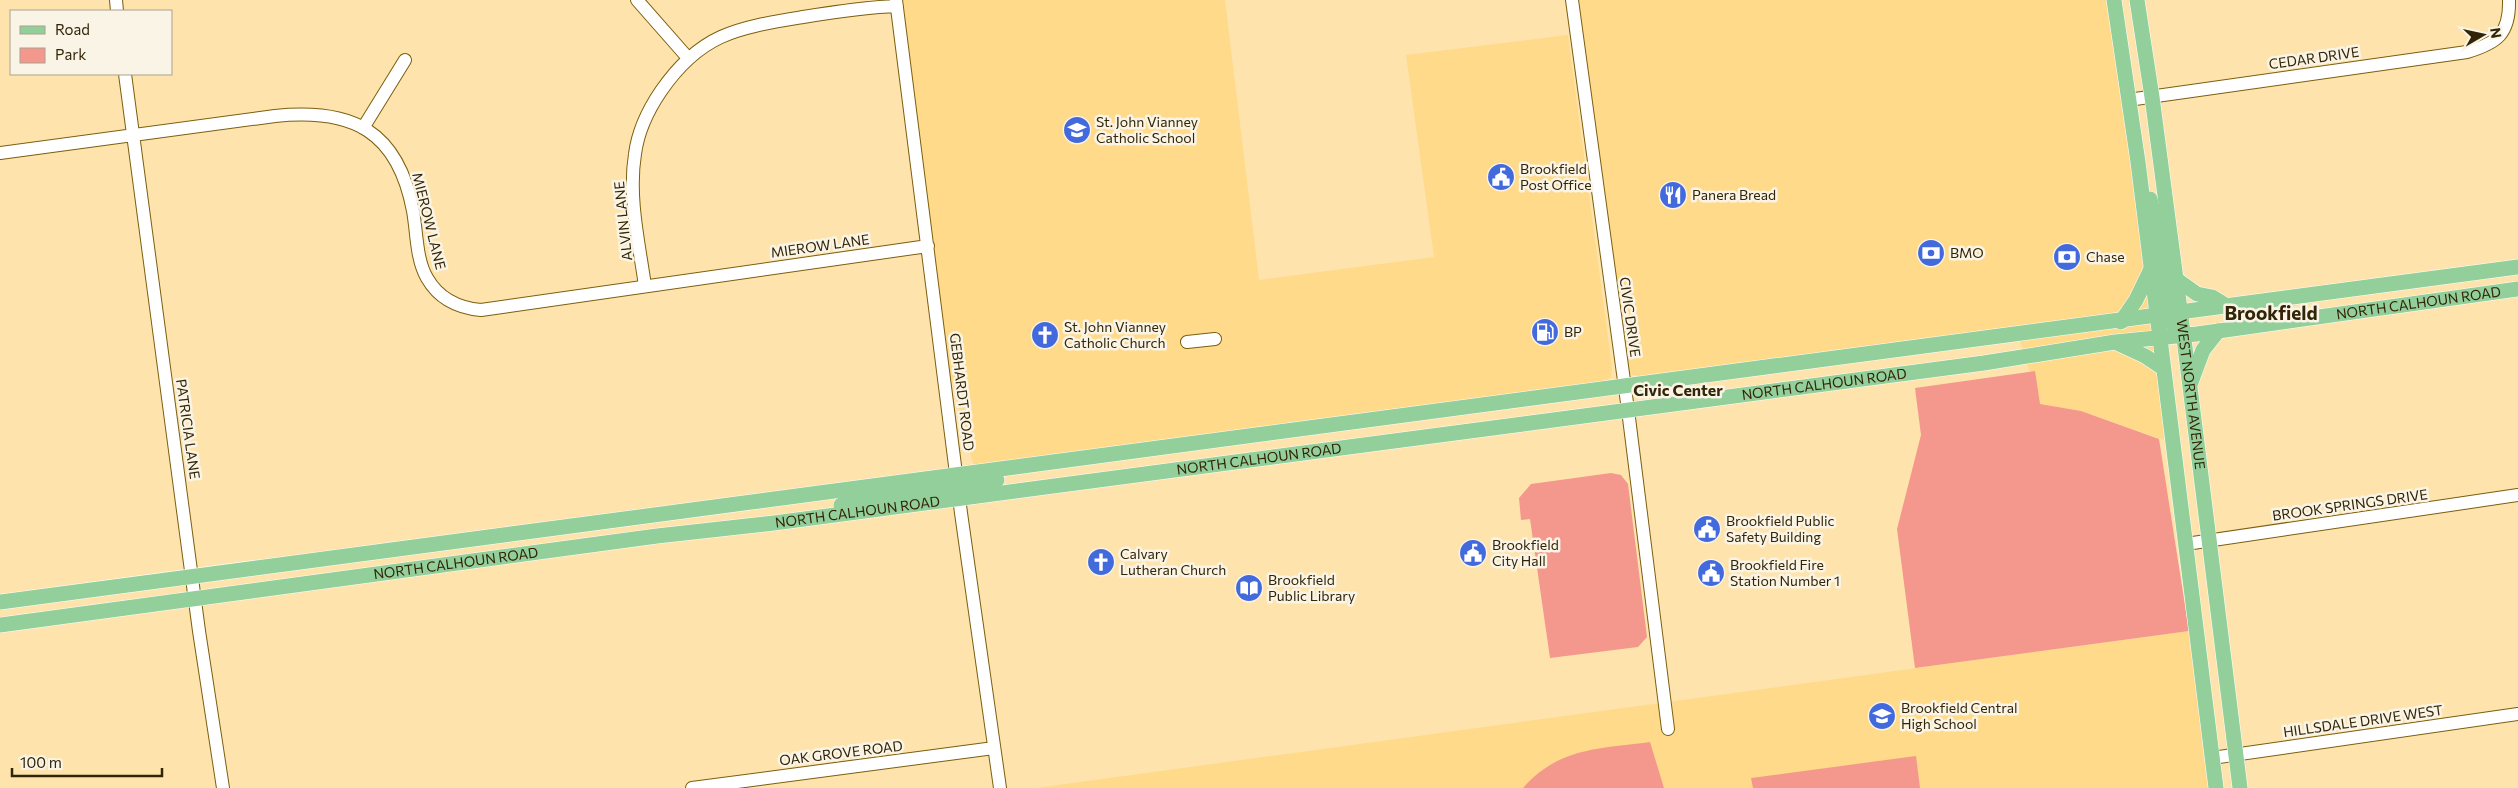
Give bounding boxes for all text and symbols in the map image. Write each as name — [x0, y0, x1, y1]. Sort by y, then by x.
legend — [10, 10, 172, 75]
north arrow — [2458, 10, 2508, 60]
text: Road — [55, 20, 90, 38]
text: N — [2487, 26, 2506, 39]
street label: CEDAR DRIVE — [2268, 43, 2360, 72]
text: Park — [55, 45, 86, 63]
place label: St. John Vianney Catholic School — [1096, 113, 1198, 146]
school or university icon: St. John Vianney Catholic School — [1062, 115, 1092, 145]
place label: Brookfield Post Office — [1520, 160, 1592, 193]
public building icon: Brookfield Post Office — [1486, 162, 1516, 192]
street label: MIEROW LANE — [409, 171, 450, 271]
street label: ALVIN LANE — [610, 180, 635, 262]
restaurant icon: Panera Bread — [1658, 180, 1688, 210]
place label: Panera Bread — [1692, 186, 1776, 203]
street label: MIEROW LANE — [770, 230, 870, 261]
bank icon: BMO — [1916, 238, 1946, 268]
bank icon: Chase — [2052, 242, 2082, 272]
place label: BMO — [1950, 244, 1984, 261]
place label: Chase — [2086, 248, 2125, 265]
street label: CIVIC DRIVE — [1616, 276, 1645, 358]
street label: NORTH CALHOUN ROAD — [2335, 282, 2502, 322]
district label: Brookfield — [2224, 301, 2318, 324]
fuel station icon: BP — [1530, 317, 1560, 347]
place label: St. John Vianney Catholic Church — [1064, 318, 1166, 351]
street label: WEST NORTH AVENUE — [2173, 318, 2209, 470]
church icon: St. John Vianney Catholic Church — [1030, 320, 1060, 350]
place label: BP — [1564, 323, 1582, 340]
street label: GEBHARDT ROAD — [947, 332, 978, 452]
street label: NORTH CALHOUN ROAD — [1741, 364, 1908, 403]
street label: PATRICIA LANE — [173, 378, 204, 480]
district label: Civic Center — [1633, 380, 1723, 399]
street label: NORTH CALHOUN ROAD — [1175, 439, 1342, 478]
street label: BROOK SPRINGS DRIVE — [2271, 485, 2429, 524]
street label: NORTH CALHOUN ROAD — [774, 492, 941, 531]
place label: Brookfield Public Safety Building — [1726, 512, 1835, 545]
public building icon: Brookfield Public Safety Building — [1692, 514, 1722, 544]
place label: Brookfield City Hall — [1492, 536, 1559, 569]
public building icon: Brookfield City Hall — [1458, 538, 1488, 568]
street label: NORTH CALHOUN ROAD — [372, 543, 539, 582]
place label: Calvary Lutheran Church — [1120, 545, 1226, 578]
church icon: Calvary Lutheran Church — [1086, 547, 1116, 577]
place label: Brookfield Fire Station Number 1 — [1730, 556, 1840, 589]
public building icon: Brookfield Fire Station Number 1 — [1696, 558, 1726, 588]
place label: Brookfield Public Library — [1268, 571, 1355, 604]
library icon: Brookfield Public Library — [1234, 573, 1264, 603]
place label: Brookfield Central High School — [1901, 699, 2018, 732]
school or university icon: Brookfield Central High School — [1867, 701, 1897, 731]
street label: HILLSDALE DRIVE WEST — [2282, 701, 2444, 740]
street label: OAK GROVE ROAD — [778, 737, 904, 769]
scale bar — [12, 746, 162, 778]
text: 100 m — [20, 753, 62, 771]

